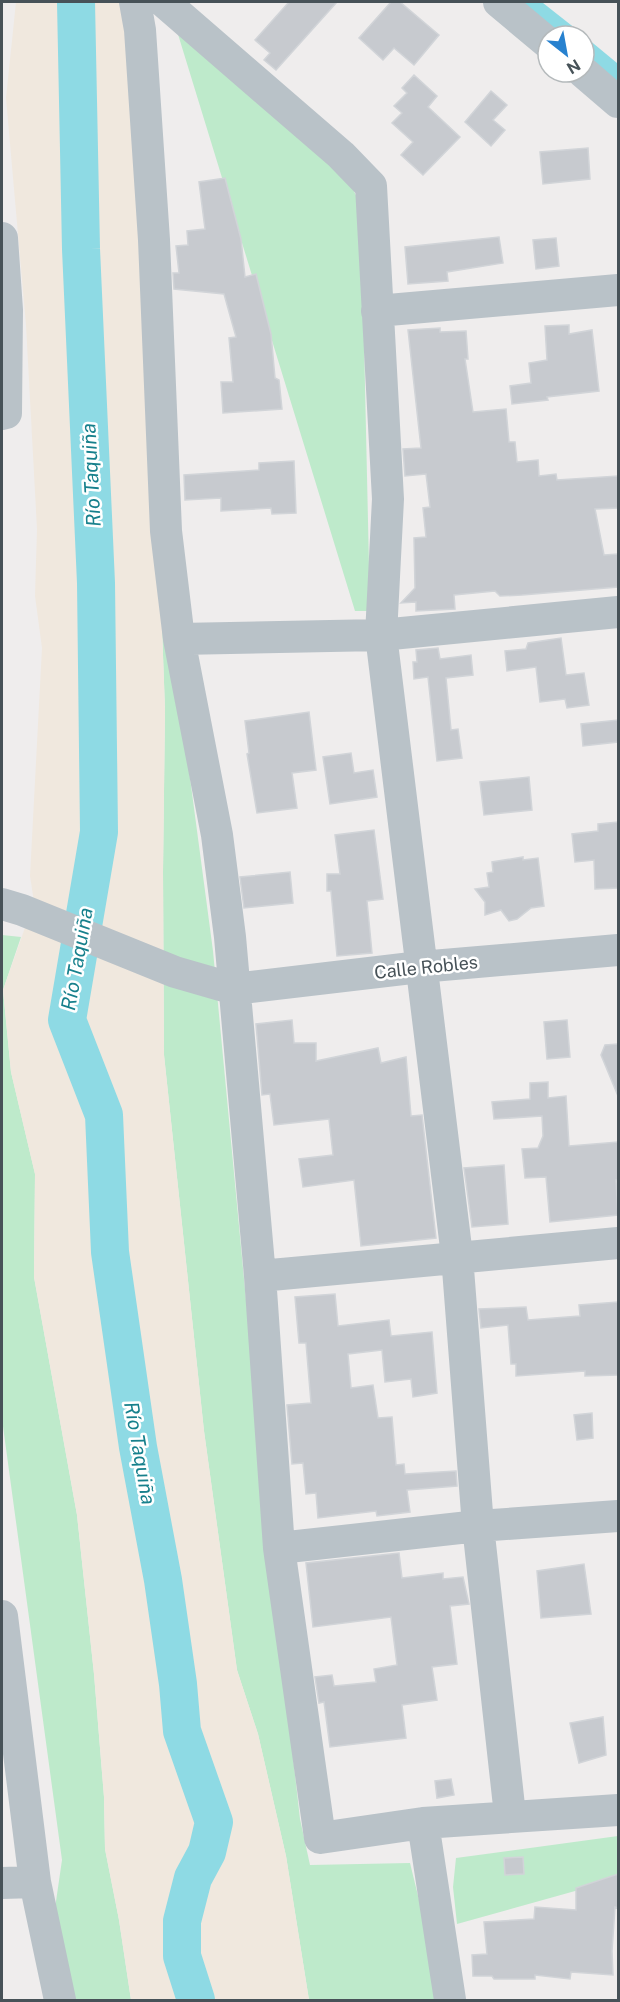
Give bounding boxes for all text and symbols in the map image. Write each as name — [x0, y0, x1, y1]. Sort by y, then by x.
north arrow — [536, 24, 596, 84]
text: N — [563, 55, 584, 78]
water label: Río Taquiña — [76, 422, 106, 528]
water label: Río Taquiña — [56, 906, 98, 1012]
street label: Calle Robles — [373, 951, 479, 983]
water label: Río Taquiña — [119, 1400, 161, 1506]

